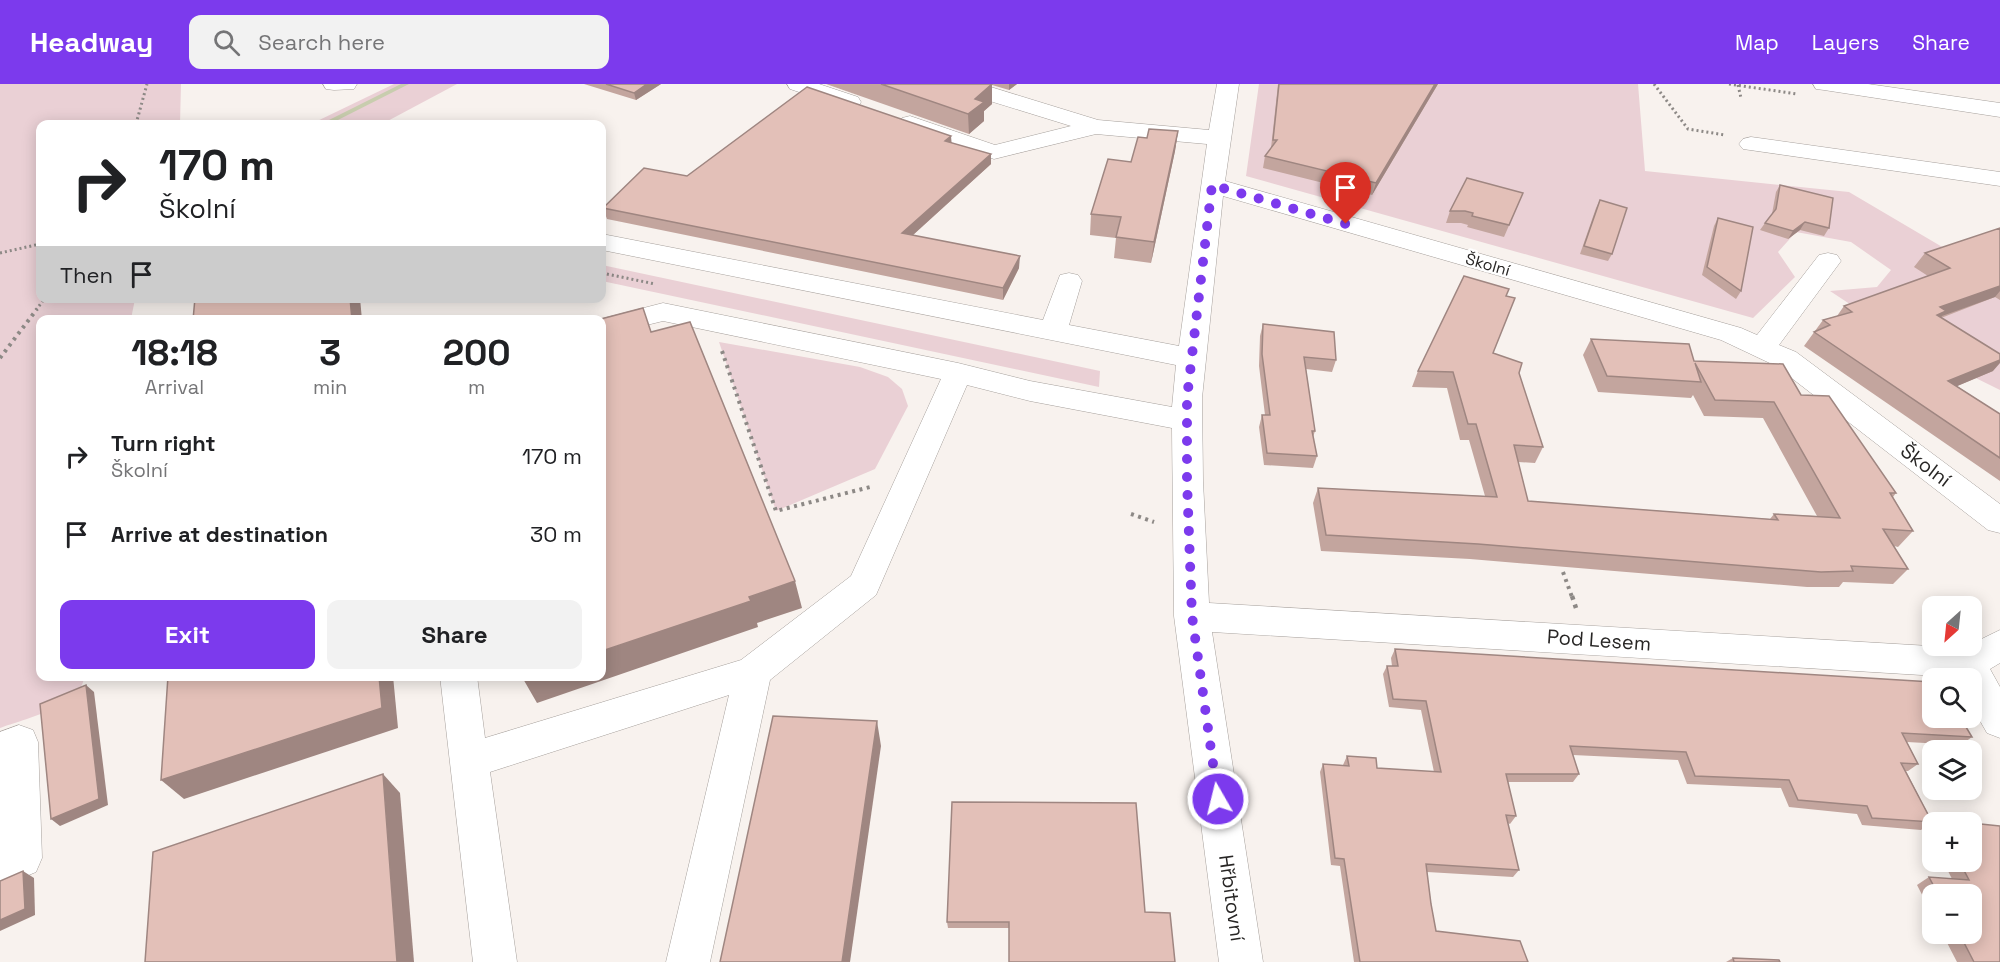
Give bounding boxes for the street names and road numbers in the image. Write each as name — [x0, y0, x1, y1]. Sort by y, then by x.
street label: Školní — [1463, 248, 1513, 281]
street label: Školní — [1895, 437, 1957, 493]
street label: Pod Lesem — [1546, 623, 1652, 657]
street label: Hřbitovní — [1213, 853, 1251, 943]

